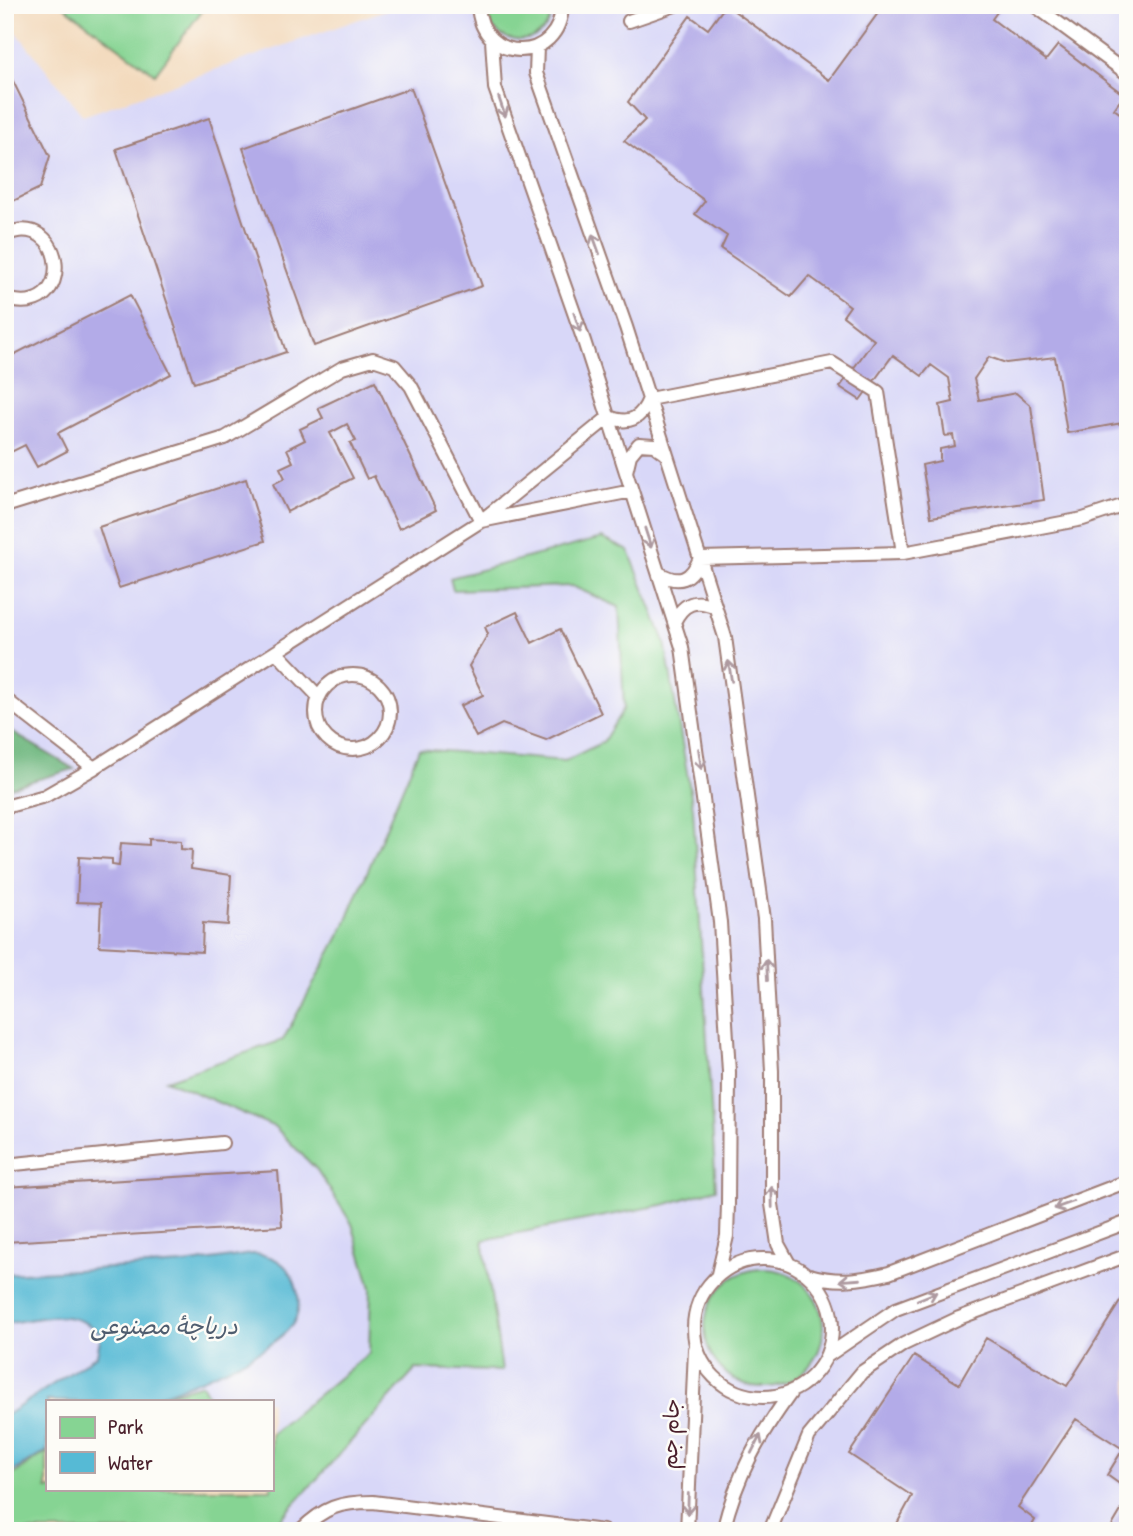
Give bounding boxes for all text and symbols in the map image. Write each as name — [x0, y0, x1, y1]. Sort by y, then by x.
one-way arrow — [496, 96, 509, 118]
one-way arrow — [589, 233, 601, 255]
one-way arrow — [572, 310, 585, 332]
one-way arrow — [642, 527, 655, 549]
one-way arrow — [723, 660, 736, 683]
one-way arrow — [693, 747, 706, 770]
one-way arrow — [760, 958, 773, 981]
one-way arrow — [766, 1186, 779, 1209]
one-way arrow — [1053, 1200, 1075, 1212]
one-way arrow — [839, 1274, 862, 1287]
one-way arrow — [916, 1289, 937, 1302]
water label: دریاچهٔ مصنوعی — [90, 1310, 238, 1341]
street label: جام جم — [655, 1398, 688, 1470]
legend — [46, 1400, 273, 1490]
text: Park — [108, 1412, 143, 1441]
one-way arrow — [749, 1434, 763, 1455]
text: Water — [108, 1448, 153, 1477]
one-way arrow — [681, 1492, 695, 1515]

